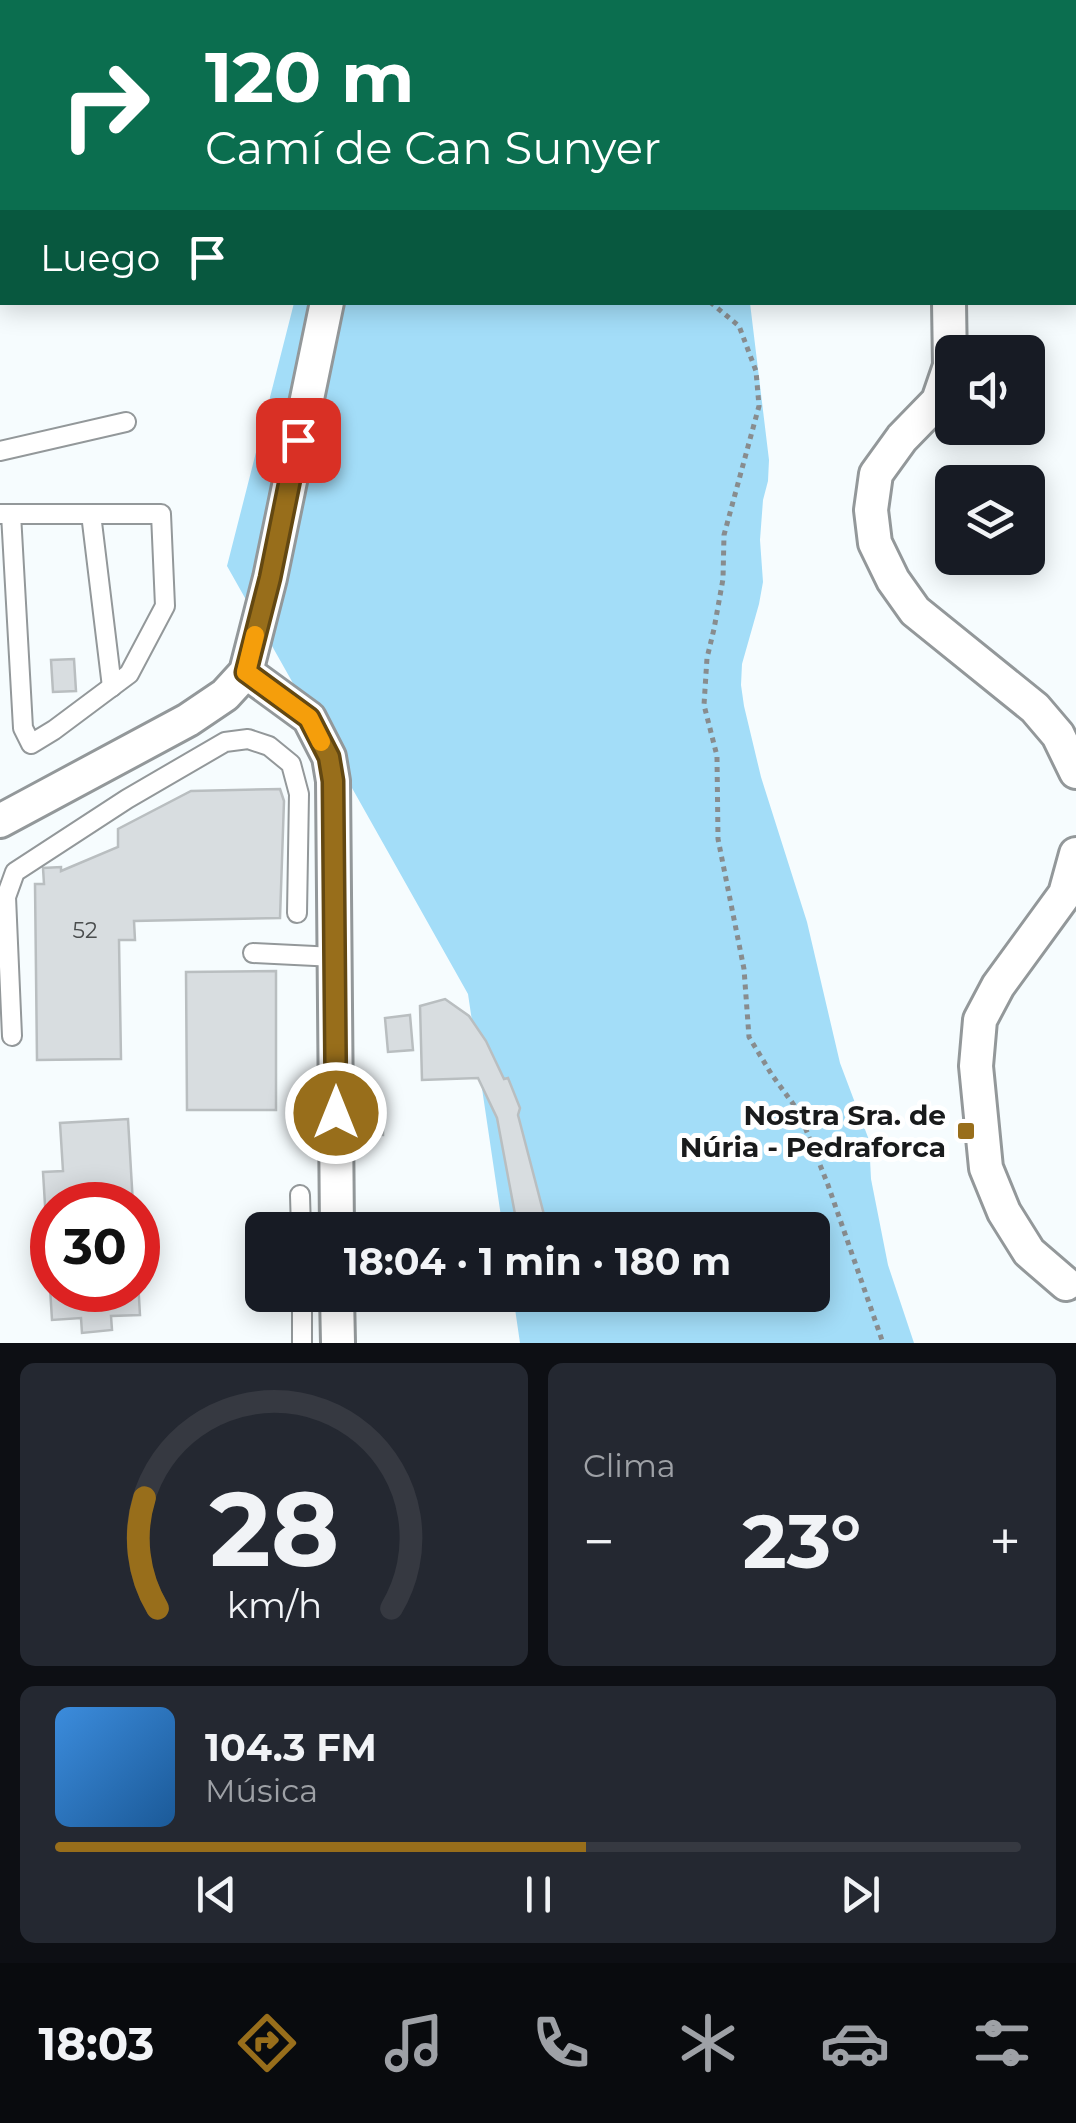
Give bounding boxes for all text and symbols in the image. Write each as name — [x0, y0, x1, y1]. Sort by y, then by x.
text: 120 m — [205, 34, 415, 120]
icon: right — [40, 40, 170, 170]
text: Camí de Can Sunyer — [205, 120, 661, 175]
icon: arrive — [180, 230, 235, 285]
text: Luego — [40, 234, 160, 281]
map controls — [935, 335, 1045, 575]
button: sound — [935, 335, 1045, 445]
pin — [256, 398, 341, 483]
icon: arrive — [271, 413, 326, 468]
button: layers — [935, 465, 1045, 575]
house number: 52 — [73, 917, 97, 944]
position arrow — [284, 1061, 388, 1165]
place label: Nostra Sra. de Núria - Pedraforca — [680, 1098, 946, 1164]
marker: Nostra Sra. de Núria - Pedraforca — [955, 1120, 977, 1142]
speed limit sign: 30 — [30, 1182, 160, 1312]
text: 18:04 · 1 min · 180 m — [344, 1238, 731, 1285]
text: Clima — [583, 1446, 676, 1485]
text: 28 — [209, 1465, 339, 1592]
text: 23° — [743, 1495, 861, 1587]
text: − — [583, 1508, 615, 1575]
text: + — [989, 1508, 1021, 1575]
text: km/h — [226, 1583, 322, 1627]
text: 104.3 FM — [205, 1724, 377, 1771]
text: Música — [205, 1771, 318, 1810]
icon: previous — [189, 1867, 244, 1922]
icon: pause — [511, 1867, 566, 1922]
icon: next — [833, 1867, 888, 1922]
icon: directions — [232, 2008, 302, 2078]
icon: music — [379, 2008, 449, 2078]
icon: phone — [526, 2008, 596, 2078]
icon: climate — [673, 2008, 743, 2078]
icon: car — [820, 2008, 890, 2078]
icon: filters — [967, 2008, 1037, 2078]
text: 18:03 — [39, 2016, 154, 2071]

